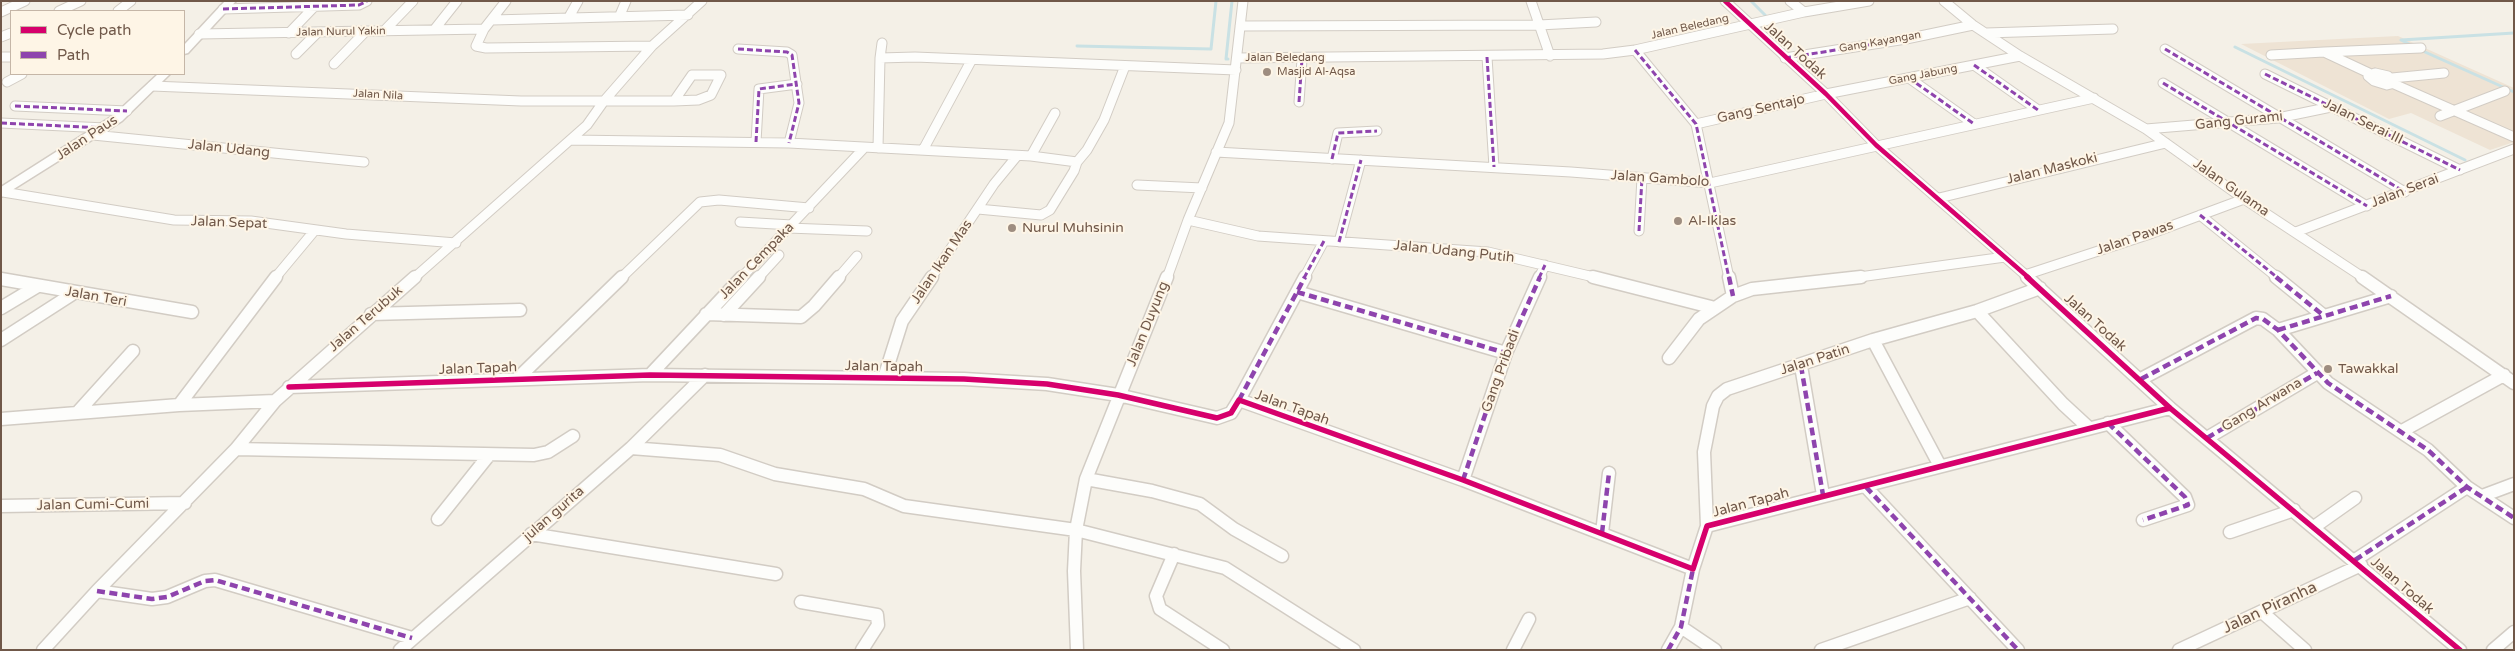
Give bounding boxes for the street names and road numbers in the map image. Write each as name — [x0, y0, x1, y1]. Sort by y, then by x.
street label: Jalan Beledang — [1650, 12, 1730, 42]
street label: Jalan Todak — [1760, 19, 1830, 83]
street label: Jalan Nurul Yakin — [296, 25, 386, 39]
street label: Gang Kayangan — [1838, 28, 1922, 56]
street label: Jalan Beledang — [1245, 51, 1325, 65]
street label: Gang Jabung — [1888, 62, 1958, 88]
street label: Jalan Nila — [353, 87, 403, 103]
street label: Gang Sentajo — [1715, 91, 1807, 127]
street label: Jalan Serai III — [2320, 95, 2406, 149]
street label: Gang Gurami — [2194, 108, 2284, 134]
street label: Jalan Paus — [53, 112, 121, 164]
street label: Jalan Udang — [187, 136, 271, 162]
street label: Jalan Maskoki — [2005, 150, 2099, 188]
street label: Jalan Gulama — [2190, 156, 2272, 220]
street label: Jalan Gambolo — [1610, 167, 1710, 191]
street label: Jalan Serai — [2369, 170, 2441, 212]
street label: Jalan Sepat — [191, 213, 267, 233]
street label: Jalan Ikan Mas — [908, 217, 976, 307]
street label: Jalan Pawas — [2094, 217, 2176, 259]
street label: Jalan Cempaka — [716, 219, 798, 303]
street label: Jalan Udang Putih — [1393, 237, 1515, 267]
street label: Jalan Duyung — [1123, 279, 1173, 369]
street label: Jalan Terubuk — [326, 282, 406, 356]
street label: Jalan Teri — [64, 283, 128, 311]
street label: Jalan Todak — [2060, 291, 2130, 355]
street label: Gang Pribadi — [1478, 327, 1524, 415]
street label: Jalan Patin — [1778, 341, 1852, 379]
street label: Jalan Tapah — [845, 358, 923, 376]
street label: Jalan Tapah — [439, 359, 517, 379]
street label: Gang Arwana — [2219, 375, 2305, 435]
street label: Jalan Tapah — [1252, 387, 1332, 429]
street label: julan gurita — [520, 483, 588, 545]
street label: Jalan Tapah — [1711, 485, 1791, 521]
street label: Jalan Cumi-Cumi — [37, 496, 149, 514]
street label: Jalan Todak — [2367, 554, 2437, 618]
street label: Jalan Piranha — [2220, 578, 2320, 638]

